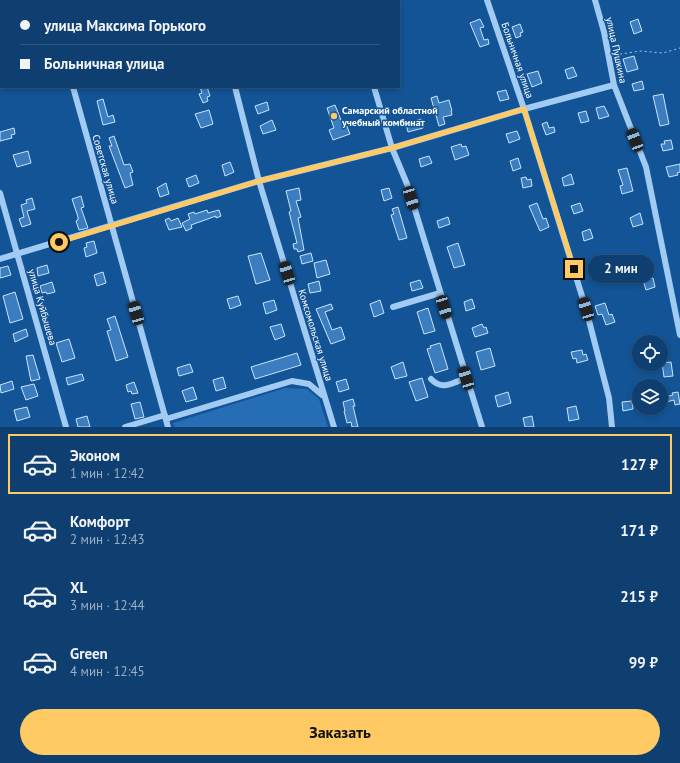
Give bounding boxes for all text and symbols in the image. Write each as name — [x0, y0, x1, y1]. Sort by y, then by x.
text: улица Максима Горького — [44, 16, 206, 35]
street label: улица Пушкина — [603, 16, 630, 84]
street label: Больничная улица — [498, 20, 537, 100]
text: Больничная улица — [44, 54, 165, 73]
place label: Самарский областной учебный комбинат — [341, 104, 438, 129]
marker: Самарский областной учебный комбинат — [329, 111, 339, 121]
car — [625, 127, 645, 153]
street label: Советская улица — [89, 133, 122, 205]
car — [402, 185, 420, 211]
route start — [50, 233, 68, 251]
callout: 2 мин — [588, 255, 654, 283]
car — [278, 260, 296, 286]
route end — [565, 260, 583, 278]
text: 2 мин — [604, 260, 638, 277]
street label: улица Куйбышева — [25, 268, 60, 347]
street label: Комсомольская улица — [295, 288, 336, 383]
car — [435, 294, 453, 320]
car — [577, 296, 595, 322]
car — [127, 300, 145, 326]
map controls — [632, 335, 668, 415]
button: locate — [632, 335, 668, 371]
car — [457, 365, 475, 391]
button: layers — [632, 379, 668, 415]
icon: car — [22, 446, 58, 482]
text: Эконом — [70, 446, 120, 465]
text: 127 ₽ — [621, 455, 658, 474]
text: 1 мин · 12:42 — [70, 465, 145, 482]
icon: car — [22, 512, 58, 548]
text: Комфорт — [70, 512, 130, 531]
text: 171 ₽ — [620, 521, 658, 540]
text: 2 мин · 12:43 — [70, 531, 145, 548]
icon: car — [22, 578, 58, 614]
text: XL — [70, 578, 87, 597]
text: 215 ₽ — [620, 587, 658, 606]
text: 3 мин · 12:44 — [70, 597, 145, 614]
icon: car — [22, 644, 58, 680]
text: Green — [70, 644, 108, 663]
text: 99 ₽ — [629, 653, 658, 672]
text: 4 мин · 12:45 — [70, 663, 145, 680]
button: Заказать — [20, 709, 660, 755]

